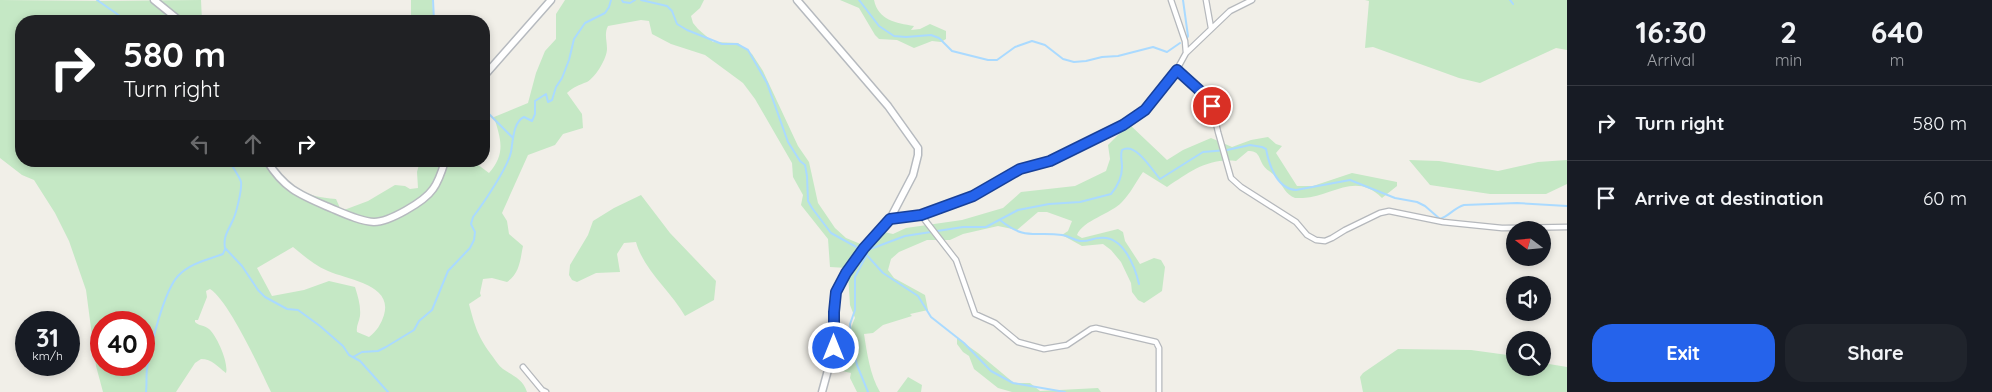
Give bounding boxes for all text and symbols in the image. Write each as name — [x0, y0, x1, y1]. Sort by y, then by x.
text: 16:30 — [1636, 13, 1707, 51]
text: 2 — [1780, 13, 1797, 51]
text: 640 — [1871, 13, 1923, 51]
text: 580 m — [123, 32, 226, 76]
icon: right — [40, 35, 105, 100]
text: Arrival — [1647, 50, 1695, 70]
text: min — [1775, 50, 1802, 70]
text: m — [1890, 50, 1904, 70]
text: Turn right — [123, 75, 220, 103]
pin — [1191, 85, 1233, 127]
icon: arrive — [1198, 92, 1226, 120]
icon: right — [1592, 109, 1620, 137]
text: Turn right — [1635, 111, 1724, 135]
text: 580 m — [1913, 111, 1967, 135]
icon: left — [186, 130, 214, 158]
icon: ahead — [239, 130, 267, 158]
icon: right — [292, 130, 320, 158]
icon: arrive — [1592, 184, 1620, 212]
text: Arrive at destination — [1635, 186, 1824, 210]
text: 60 m — [1923, 186, 1967, 210]
north arrow — [1506, 221, 1551, 266]
map controls — [1506, 221, 1551, 376]
button: sound — [1506, 276, 1551, 321]
speed limit sign: 40 — [90, 311, 155, 376]
position arrow — [807, 321, 859, 373]
text: 31 — [36, 322, 59, 353]
button: Exit — [1592, 324, 1775, 382]
button: Share — [1785, 324, 1967, 382]
button: search — [1506, 331, 1551, 376]
text: km/h — [32, 348, 63, 363]

